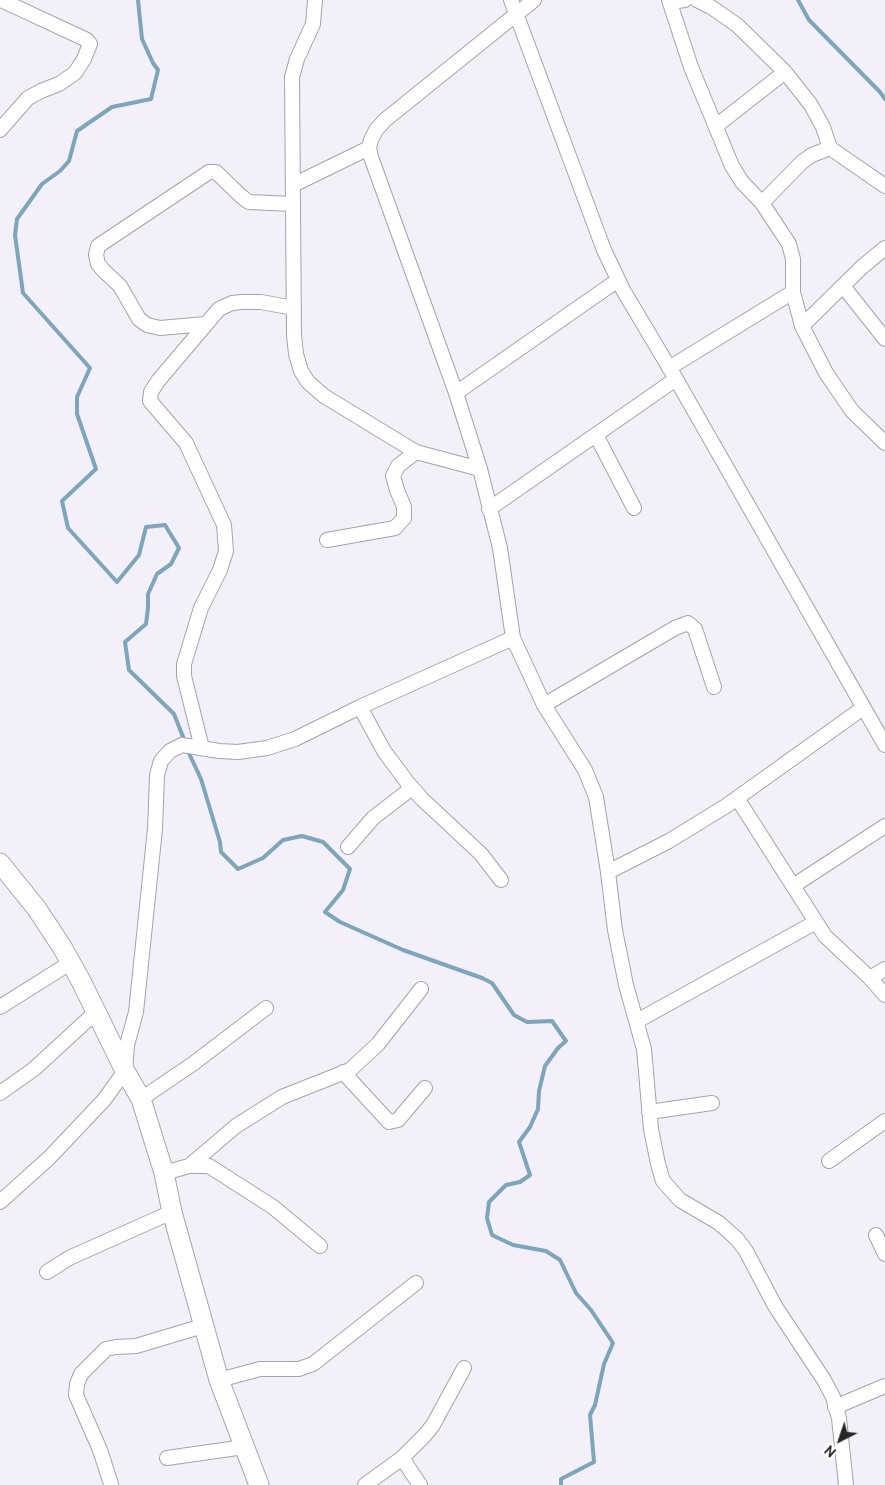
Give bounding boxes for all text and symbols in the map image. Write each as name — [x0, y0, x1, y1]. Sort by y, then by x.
north arrow — [815, 1415, 865, 1465]
text: N — [821, 1441, 840, 1461]

